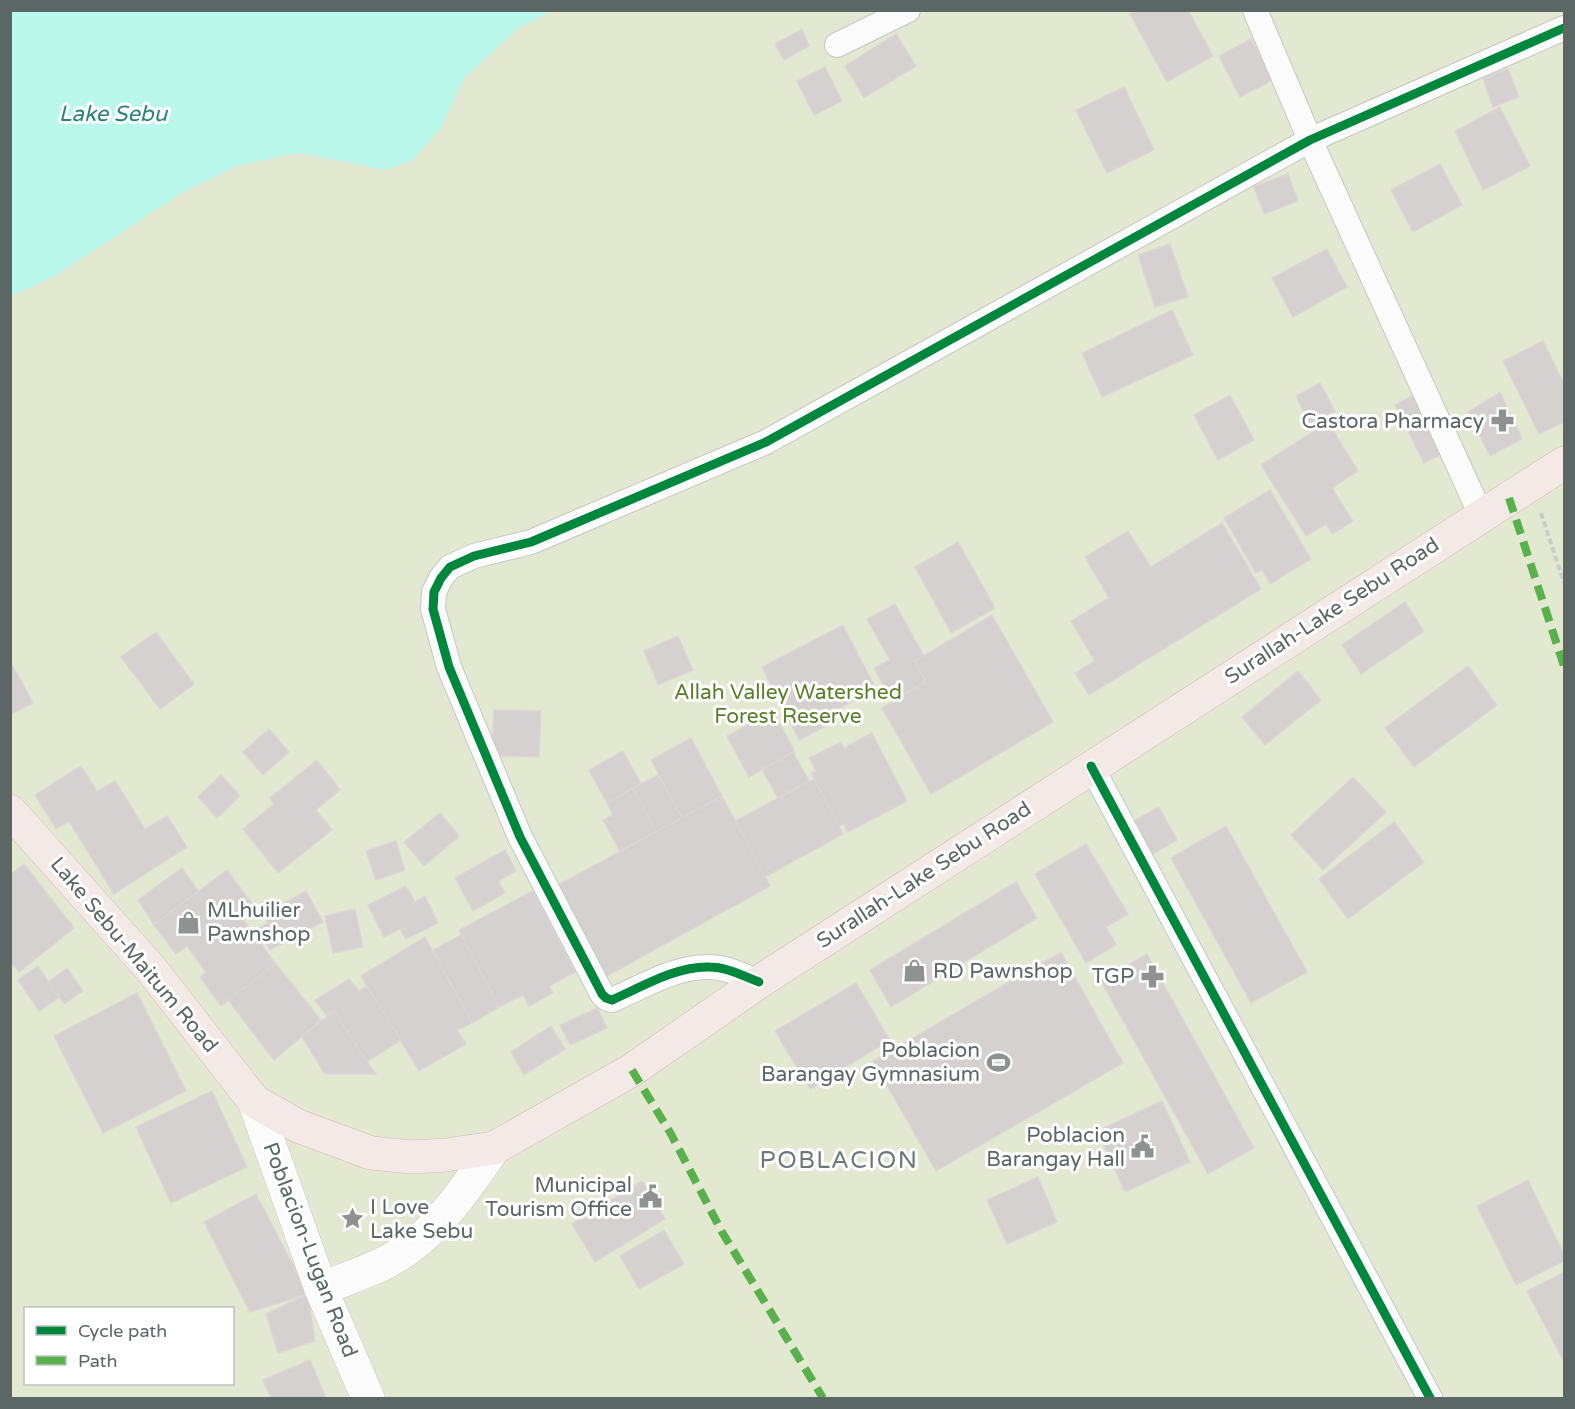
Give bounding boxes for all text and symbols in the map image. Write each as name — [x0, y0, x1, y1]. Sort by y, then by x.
water label: Lake Sebu — [59, 101, 169, 127]
pharmacy icon: Castora Pharmacy — [1489, 408, 1515, 434]
place label: Castora Pharmacy — [1301, 409, 1484, 434]
street label: Surallah-Lake Sebu Road — [1220, 532, 1444, 690]
park label: Allah Valley Watershed Forest Reserve — [674, 680, 902, 729]
street label: Surallah-Lake Sebu Road — [812, 796, 1036, 954]
street label: Lake Sebu-Maitum Road — [45, 852, 223, 1058]
place label: MLhuilier Pawnshop — [207, 898, 311, 947]
shop icon: MLhuilier Pawnshop — [176, 909, 202, 935]
shop icon: RD Pawnshop — [902, 958, 928, 984]
place label: RD Pawnshop — [933, 959, 1073, 984]
pharmacy icon: TGP — [1139, 963, 1165, 989]
place label: TGP — [1092, 964, 1134, 989]
place label: Poblacion Barangay Gymnasium — [761, 1038, 980, 1087]
sports icon: Poblacion Barangay Gymnasium — [985, 1049, 1011, 1075]
place label: Poblacion Barangay Hall — [986, 1123, 1125, 1172]
public building icon: Poblacion Barangay Hall — [1130, 1134, 1156, 1160]
street label: Poblacion-Lugan Road — [257, 1139, 363, 1361]
district label: POBLACION — [760, 1146, 918, 1175]
place label: Municipal Tourism Office — [485, 1173, 632, 1222]
public building icon: Municipal Tourism Office — [637, 1184, 663, 1210]
place label: I Love Lake Sebu — [370, 1195, 473, 1244]
place icon: I Love Lake Sebu — [339, 1206, 365, 1232]
legend — [24, 1307, 234, 1385]
text: Cycle path — [78, 1320, 167, 1342]
text: Path — [78, 1350, 117, 1372]

